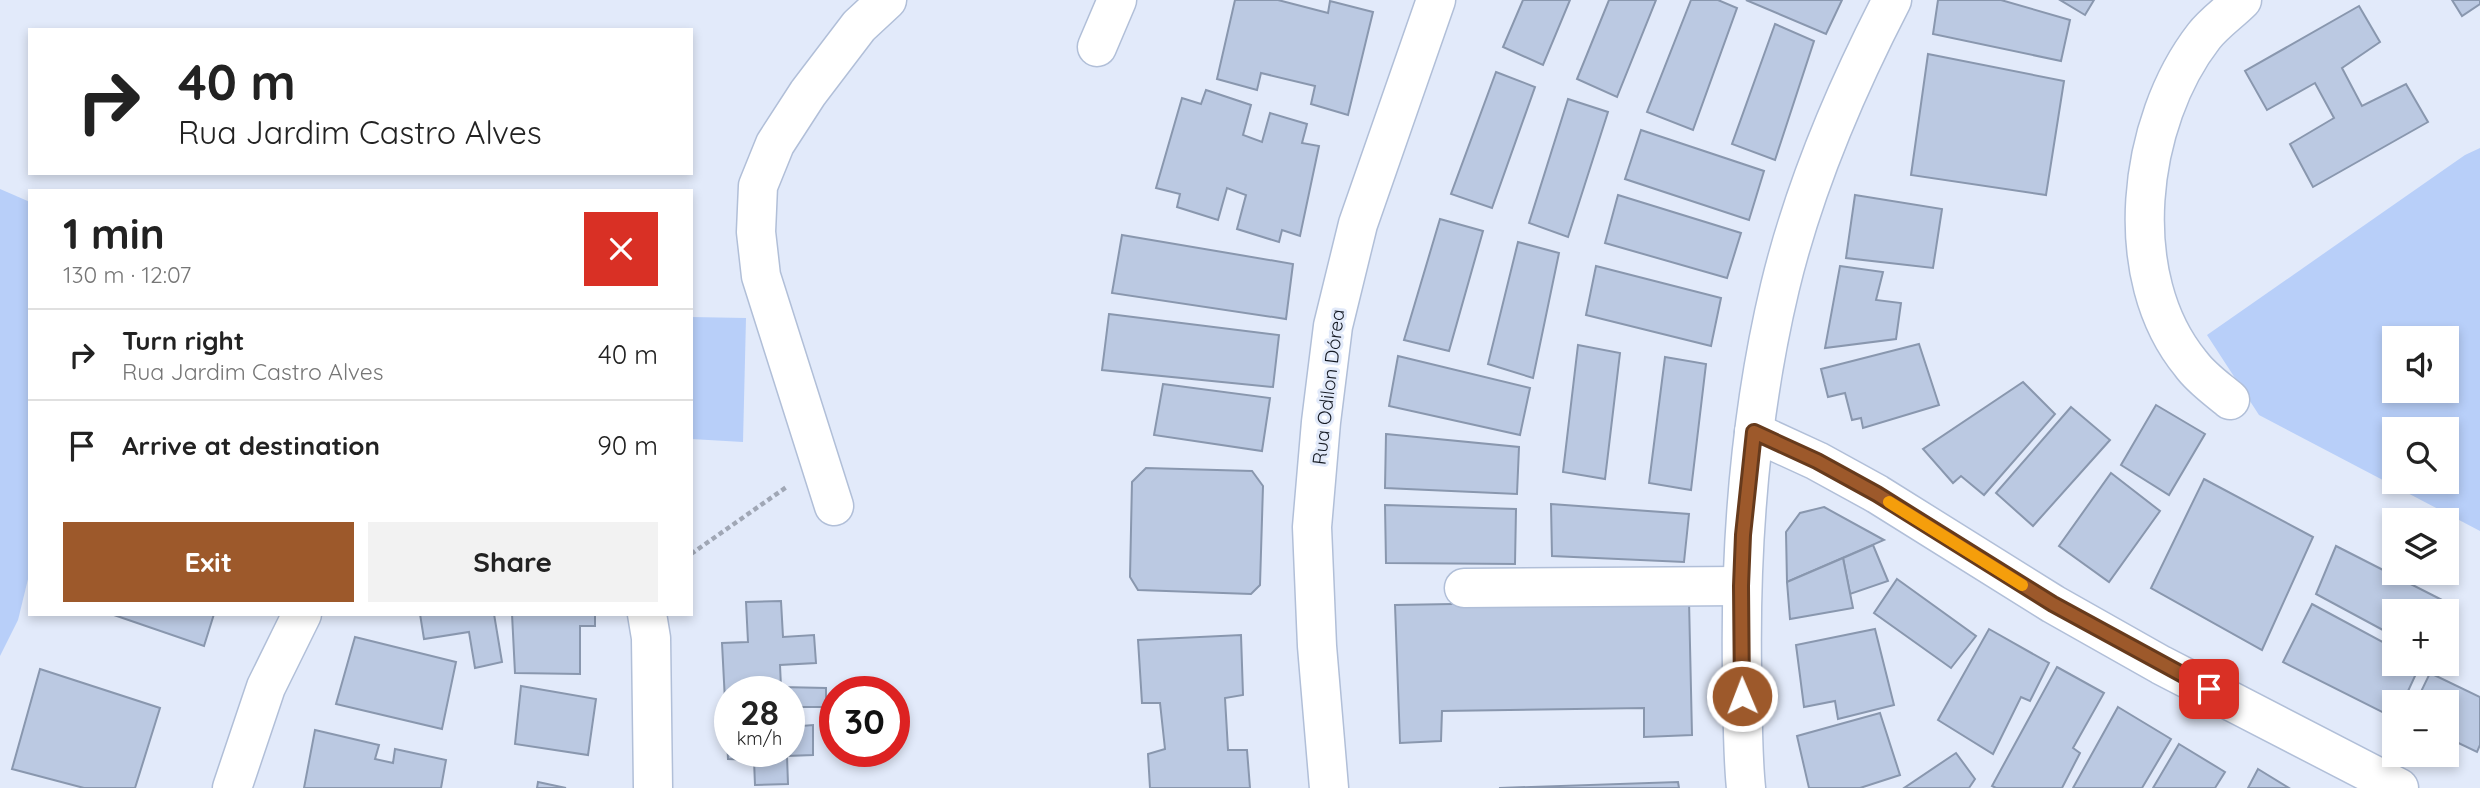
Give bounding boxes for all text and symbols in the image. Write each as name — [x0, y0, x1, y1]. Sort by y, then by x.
text: 40 m — [178, 51, 296, 112]
icon: right — [63, 56, 154, 147]
text: Rua Jardim Castro Alves — [178, 112, 542, 152]
text: 1 min — [63, 207, 165, 260]
button: close — [584, 212, 658, 286]
text: 130 m · 12:07 — [63, 260, 191, 289]
street label: Rua Odilon Dórea — [1307, 308, 1349, 466]
text: Turn right — [122, 324, 244, 357]
map controls — [2382, 326, 2459, 767]
button: sound — [2382, 326, 2459, 403]
icon: right — [63, 336, 101, 374]
text: 40 m — [598, 338, 658, 371]
text: Rua Jardim Castro Alves — [122, 357, 384, 386]
button: search — [2382, 417, 2459, 494]
icon: arrive — [63, 427, 101, 465]
text: Arrive at destination — [122, 429, 380, 462]
text: 90 m — [597, 429, 658, 462]
button: layers — [2382, 508, 2459, 585]
button: Exit — [63, 522, 354, 602]
button: Share — [368, 522, 658, 602]
button: + — [2382, 599, 2459, 676]
position arrow — [1705, 659, 1779, 733]
pin — [2179, 659, 2239, 719]
icon: arrive — [2190, 670, 2228, 708]
speed limit sign: 30 — [819, 676, 910, 767]
text: 28 — [740, 690, 779, 734]
button: − — [2382, 690, 2459, 767]
text: km/h — [737, 727, 782, 750]

